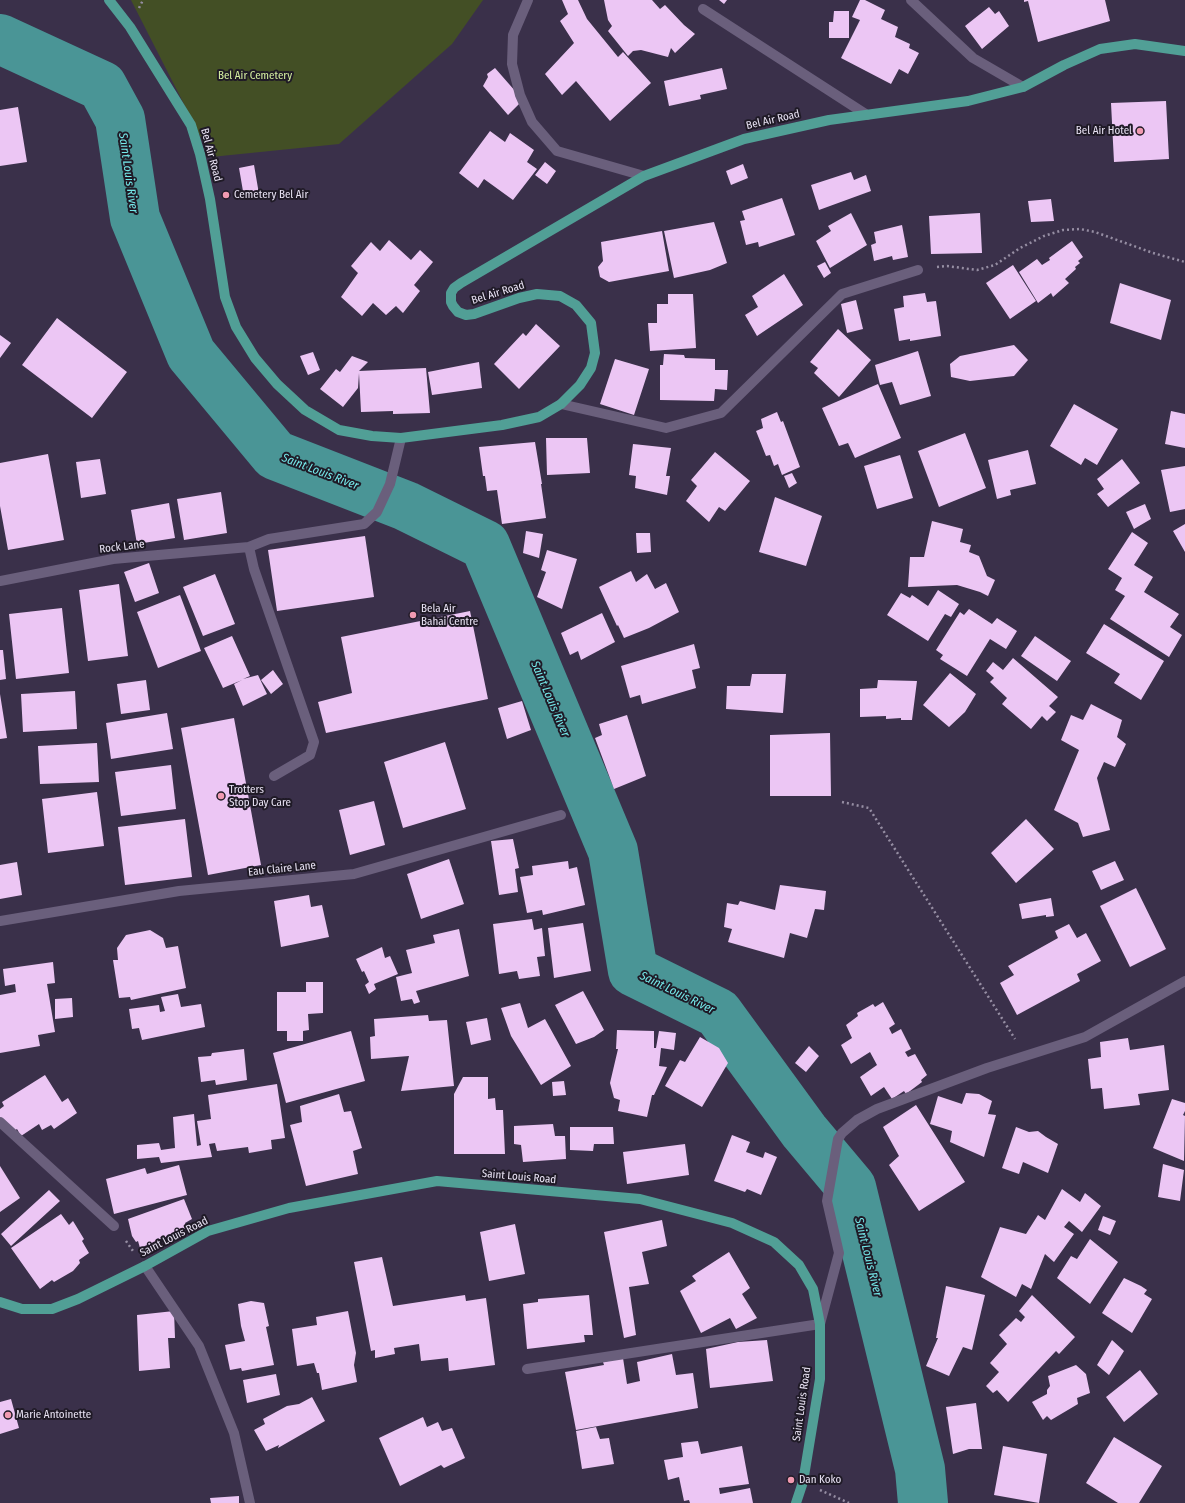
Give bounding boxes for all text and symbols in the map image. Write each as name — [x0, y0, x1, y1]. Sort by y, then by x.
park label: Bel Air Cemetery — [218, 69, 292, 83]
street label: Bel Air Road — [745, 107, 801, 133]
place label: Bel Air Hotel — [1076, 124, 1132, 138]
marker: Bel Air Hotel — [1135, 126, 1145, 136]
street label: Bel Air Road — [198, 127, 224, 183]
water label: Saint Louis River — [115, 132, 141, 214]
place label: Cemetery Bel Air — [234, 188, 308, 202]
marker: Cemetery Bel Air — [221, 190, 231, 200]
street label: Bel Air Road — [470, 279, 526, 307]
water label: Saint Louis River — [280, 451, 360, 493]
street label: Rock Lane — [99, 538, 145, 556]
place label: Bela Air Bahai Centre — [421, 602, 478, 628]
marker: Bela Air Bahai Centre — [408, 610, 418, 620]
water label: Saint Louis River — [528, 659, 572, 739]
place label: Trotters Stop Day Care — [229, 783, 291, 809]
marker: Trotters Stop Day Care — [216, 791, 226, 801]
street label: Eau Claire Lane — [247, 859, 317, 879]
water label: Saint Louis River — [637, 969, 717, 1017]
street label: Saint Louis Road — [481, 1167, 557, 1187]
street label: Saint Louis Road — [138, 1214, 210, 1260]
water label: Saint Louis River — [851, 1216, 885, 1298]
street label: Saint Louis Road — [790, 1366, 814, 1442]
place label: Marie Antoinette — [16, 1408, 91, 1422]
marker: Marie Antoinette — [3, 1410, 13, 1420]
place label: Dan Koko — [799, 1473, 841, 1487]
marker: Dan Koko — [786, 1475, 796, 1485]

